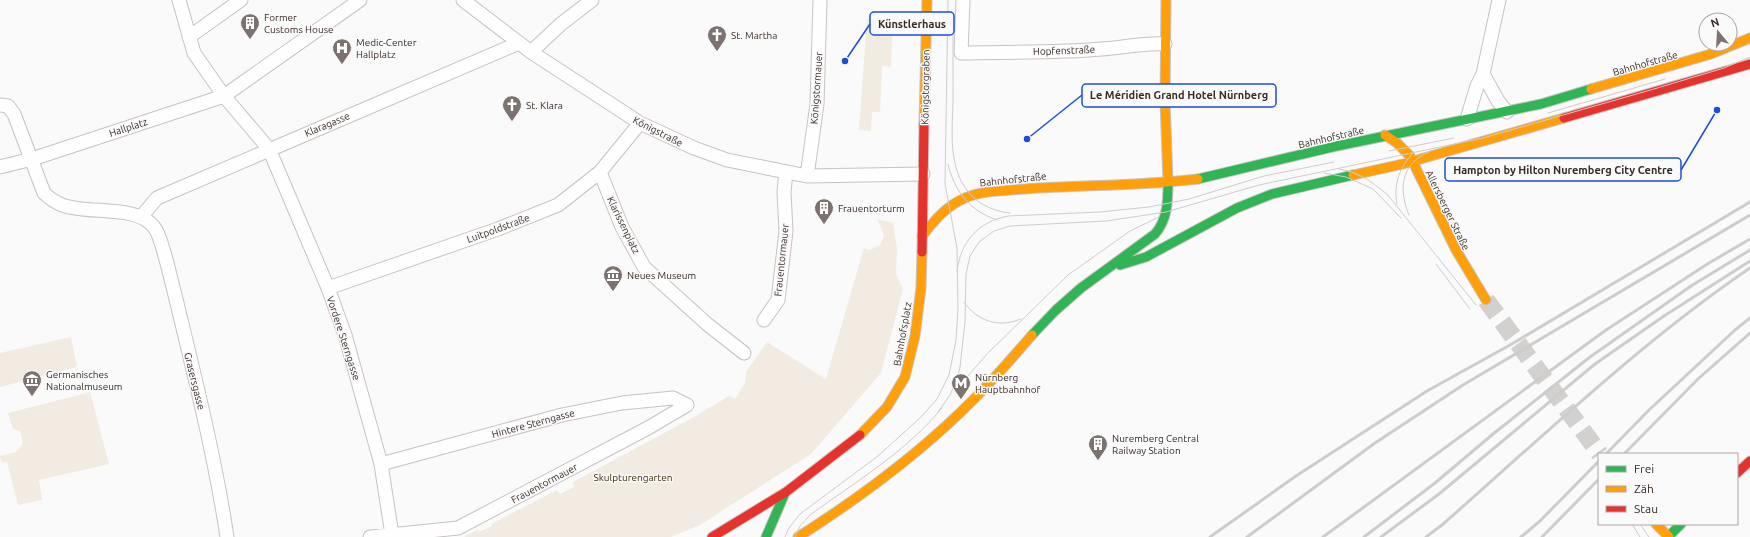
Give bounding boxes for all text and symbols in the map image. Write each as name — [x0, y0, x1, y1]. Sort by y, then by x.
building icon: Former Customs House — [239, 12, 261, 40]
place label: Former Customs House — [264, 12, 334, 35]
callout: Künstlerhaus — [870, 12, 954, 35]
north arrow — [1698, 12, 1738, 52]
text: N — [1709, 16, 1721, 29]
text: Künstlerhaus — [878, 18, 946, 30]
church icon: St. Martha — [706, 24, 728, 52]
place label: St. Martha — [731, 30, 777, 41]
hospital icon: Medic-Center Hallplatz — [331, 37, 353, 65]
place label: Medic-Center Hallplatz — [356, 37, 417, 60]
street label: Hopfenstraße — [1033, 44, 1095, 57]
street label: Königstorgraben — [919, 49, 932, 125]
street label: Bahnhofstraße — [1611, 49, 1679, 78]
street label: Königstormauer — [808, 51, 825, 125]
callout: Le Méridien Grand Hotel Nürnberg — [1082, 84, 1276, 107]
text: Le Méridien Grand Hotel Nürnberg — [1090, 89, 1268, 101]
church icon: St. Klara — [501, 94, 523, 122]
place label: St. Klara — [526, 100, 563, 111]
street label: Klaragasse — [303, 110, 351, 139]
street label: Königstraße — [631, 114, 685, 149]
street label: Hallplatz — [108, 116, 149, 139]
street label: Bahnhofstraße — [1297, 125, 1365, 150]
callout: Hampton by Hilton Nuremberg City Centre — [1445, 158, 1681, 181]
text: Hampton by Hilton Nuremberg City Centre — [1453, 164, 1673, 176]
street label: Allersberger Straße — [1423, 168, 1472, 252]
street label: Bahnhofstraße — [979, 171, 1047, 188]
street label: Klarissenplatz — [605, 195, 642, 256]
building icon: Frauentorturm — [813, 197, 835, 225]
place label: Frauentorturm — [838, 203, 905, 214]
street label: Luitpoldstraße — [465, 212, 531, 245]
street label: Frauentormauer — [772, 223, 791, 297]
museum icon: Neues Museum — [602, 264, 624, 292]
place label: Neues Museum — [627, 270, 696, 281]
street label: Vordere Sterngasse — [325, 295, 362, 382]
street label: Bahnhofsplatz — [891, 301, 914, 367]
street label: Grasersgasse — [182, 351, 207, 411]
museum icon: Germanisches Nationalmuseum — [21, 369, 43, 397]
place label: Germanisches Nationalmuseum — [46, 369, 123, 392]
metro station icon: Nürnberg Hauptbahnhof — [950, 372, 972, 400]
place label: Nürnberg Hauptbahnhof — [975, 372, 1041, 395]
street label: Hintere Sterngasse — [490, 407, 576, 440]
building icon: Nuremberg Central Railway Station — [1087, 433, 1109, 461]
place label: Nuremberg Central Railway Station — [1112, 433, 1199, 456]
legend — [1598, 453, 1738, 525]
street label: Frauentormauer — [509, 461, 579, 506]
text: Frei — [1634, 462, 1654, 475]
park label: Skulpturengarten — [594, 472, 672, 483]
text: Zäh — [1634, 482, 1654, 495]
text: Stau — [1634, 502, 1658, 515]

